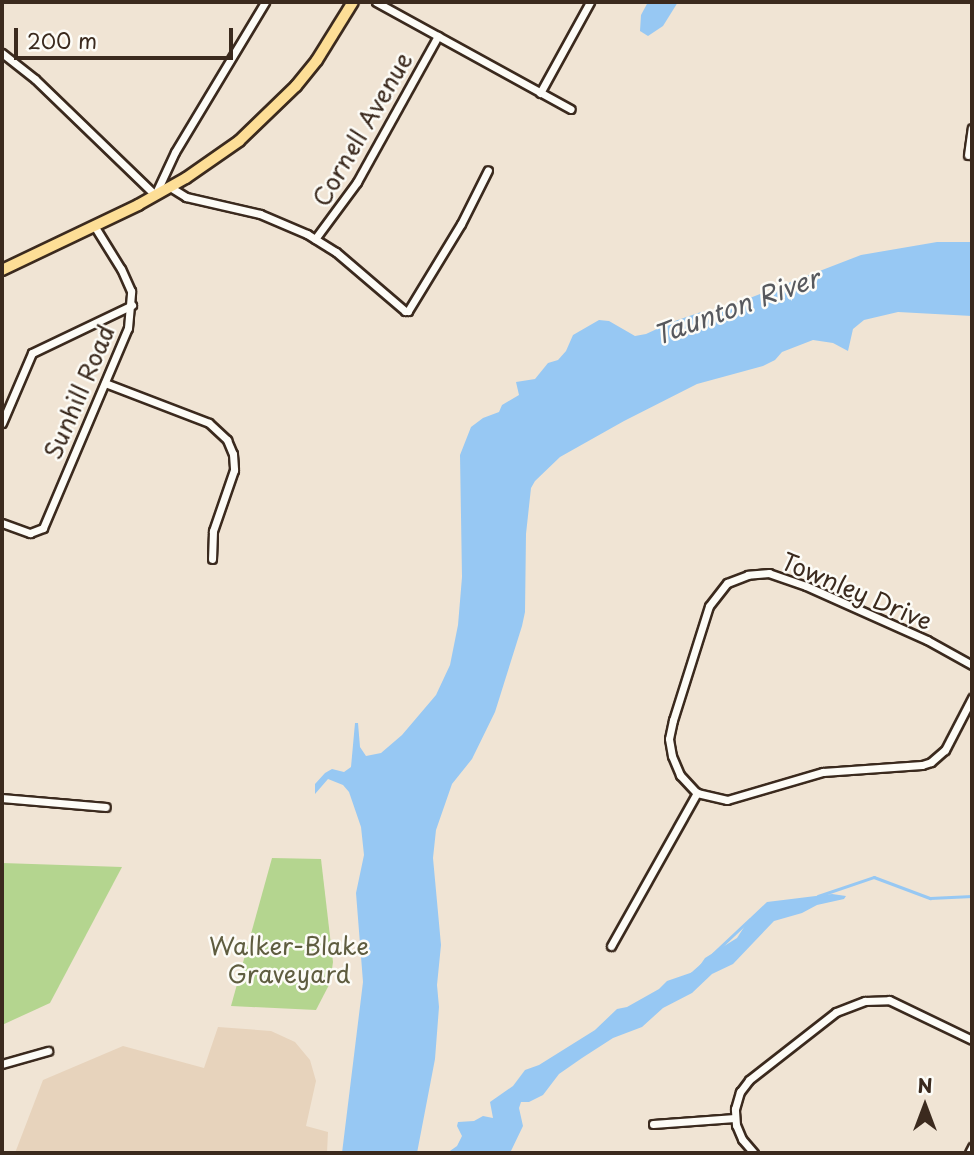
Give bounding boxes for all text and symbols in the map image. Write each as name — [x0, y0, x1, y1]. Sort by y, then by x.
scale bar — [18, 14, 236, 58]
text: 200 m — [27, 24, 97, 56]
street label: Cornell Avenue — [306, 47, 418, 211]
water label: Taunton River — [648, 261, 824, 351]
street label: Sunhill Road — [38, 320, 120, 464]
street label: Townley Drive — [777, 546, 937, 636]
park label: Walker-Blake Graveyard — [209, 932, 369, 988]
north arrow — [890, 1071, 960, 1141]
text: N — [917, 1071, 933, 1099]

